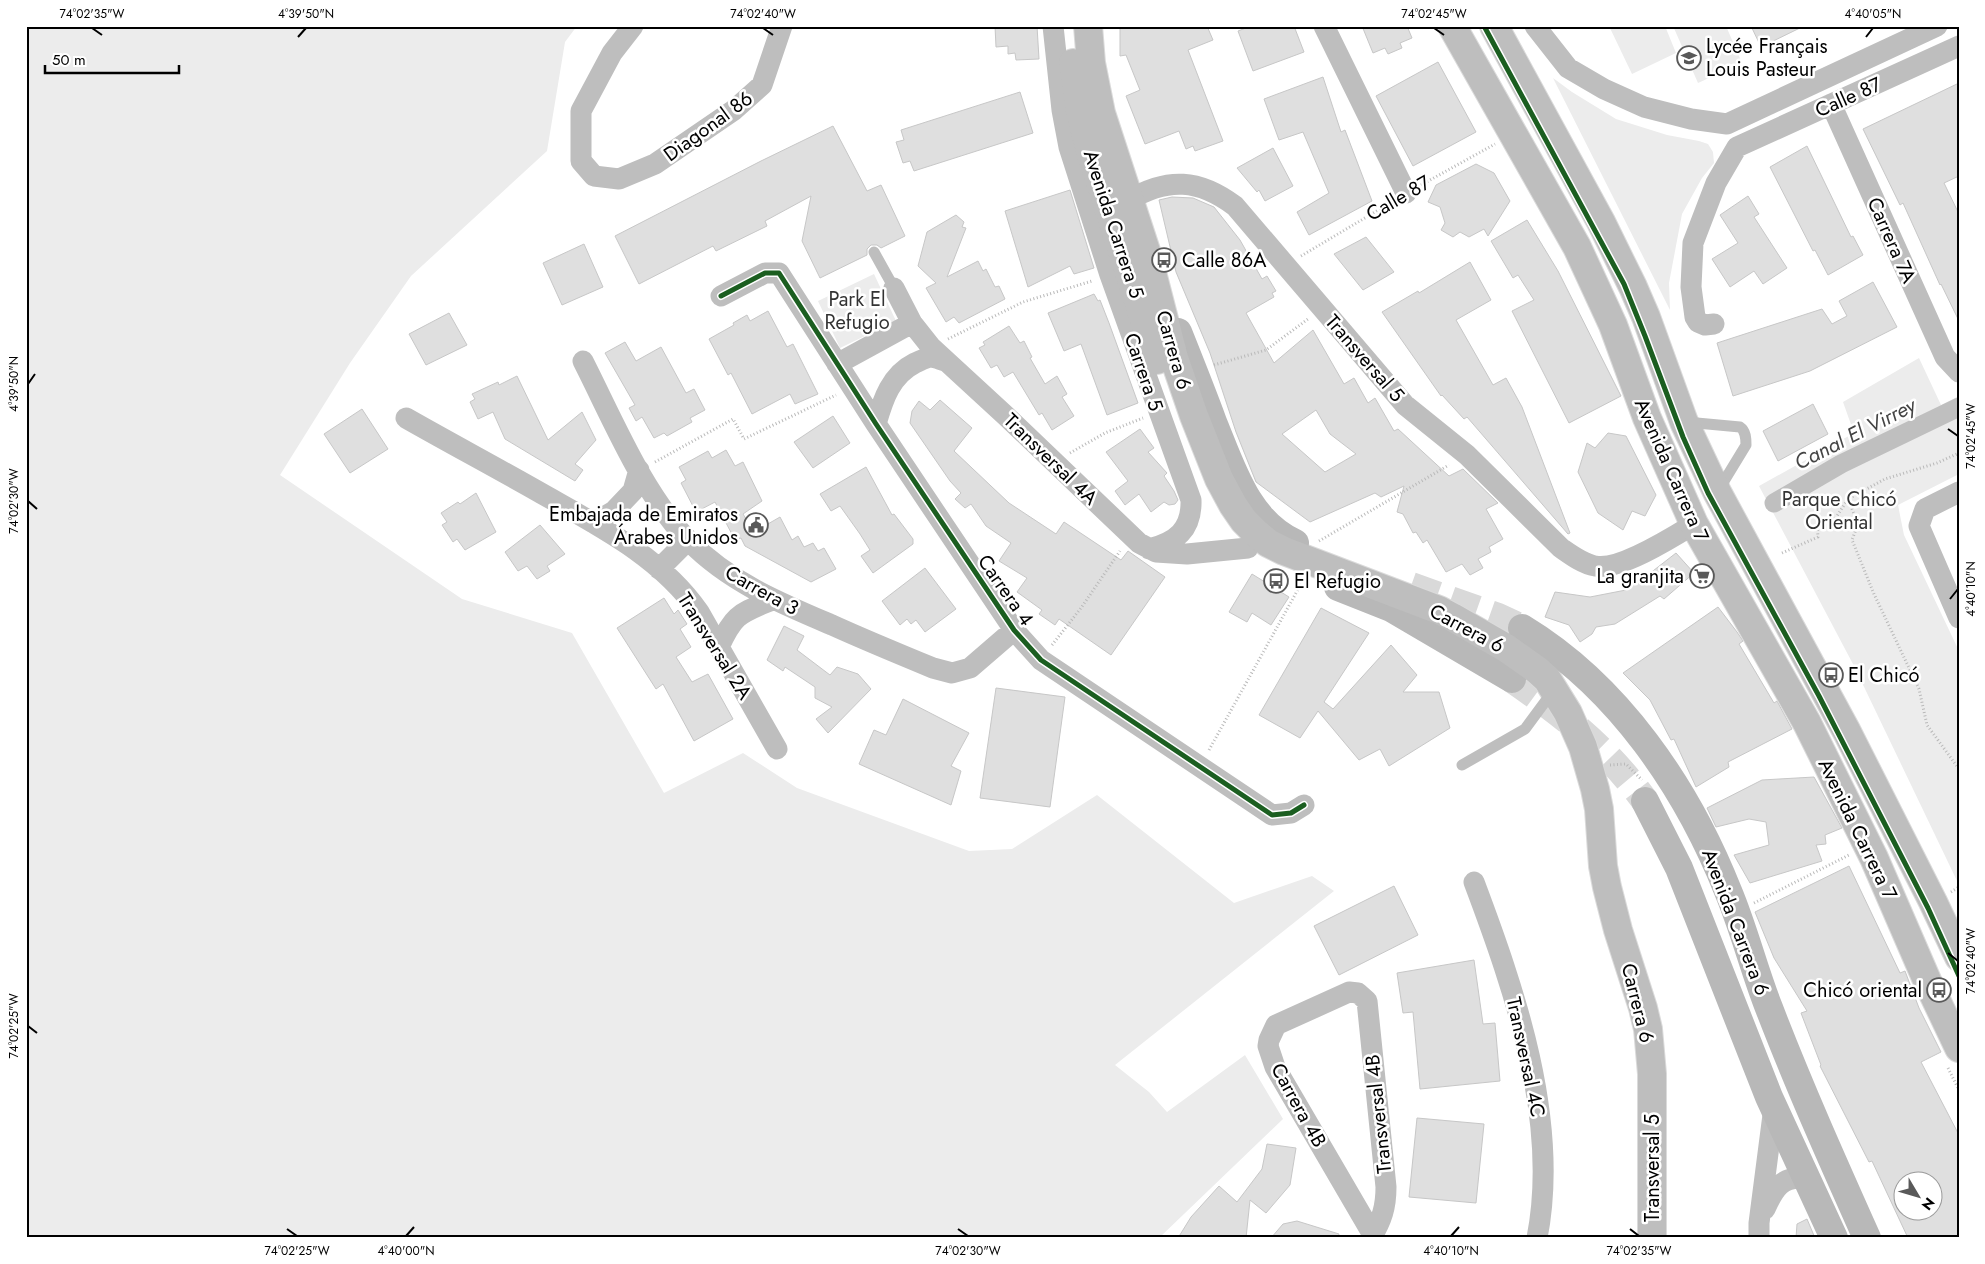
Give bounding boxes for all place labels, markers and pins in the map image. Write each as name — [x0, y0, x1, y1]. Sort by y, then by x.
place label: Lycée Français Louis Pasteur — [1706, 32, 1828, 84]
school or university icon: Lycée Français Louis Pasteur — [1676, 45, 1702, 71]
place label: Calle 86A — [1182, 246, 1267, 275]
bus stop icon: Calle 86A — [1151, 247, 1177, 273]
place label: Embajada de Emiratos Árabes Unidos — [549, 500, 738, 552]
public building icon: Embajada de Emiratos Árabes Unidos — [743, 512, 769, 538]
place label: La granjita — [1596, 562, 1684, 591]
supermarket icon: La granjita — [1689, 563, 1715, 589]
place label: El Refugio — [1294, 567, 1381, 596]
bus stop icon: El Refugio — [1263, 568, 1289, 594]
place label: El Chicó — [1848, 661, 1920, 690]
bus stop icon: El Chicó — [1818, 662, 1844, 688]
place label: Chicó oriental — [1803, 976, 1922, 1005]
bus stop icon: Chicó oriental — [1926, 977, 1952, 1003]

